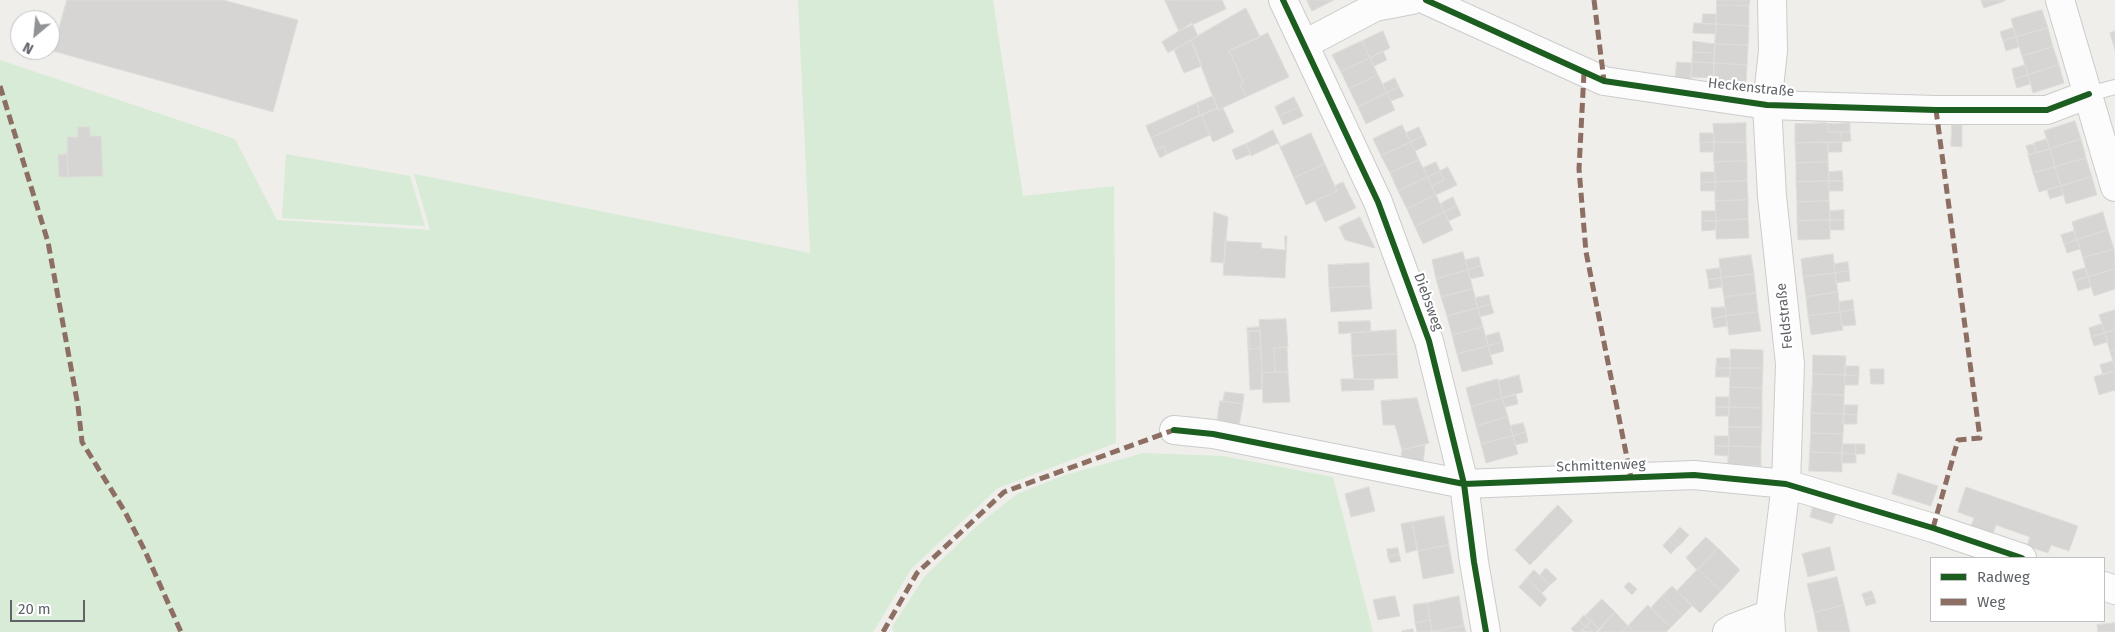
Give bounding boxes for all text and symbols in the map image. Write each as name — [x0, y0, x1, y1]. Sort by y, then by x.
north arrow — [10, 10, 60, 60]
text: N — [20, 38, 36, 57]
street label: Heckenstraße — [1707, 75, 1795, 101]
street label: Diebsweg — [1410, 271, 1446, 333]
street label: Feldstraße — [1773, 282, 1797, 350]
street label: Schmittenweg — [1556, 456, 1646, 476]
legend — [1930, 557, 2105, 622]
text: Radweg — [1977, 568, 2030, 586]
scale bar — [12, 590, 88, 622]
text: Weg — [1977, 593, 2005, 611]
text: 20 m — [18, 600, 51, 618]

